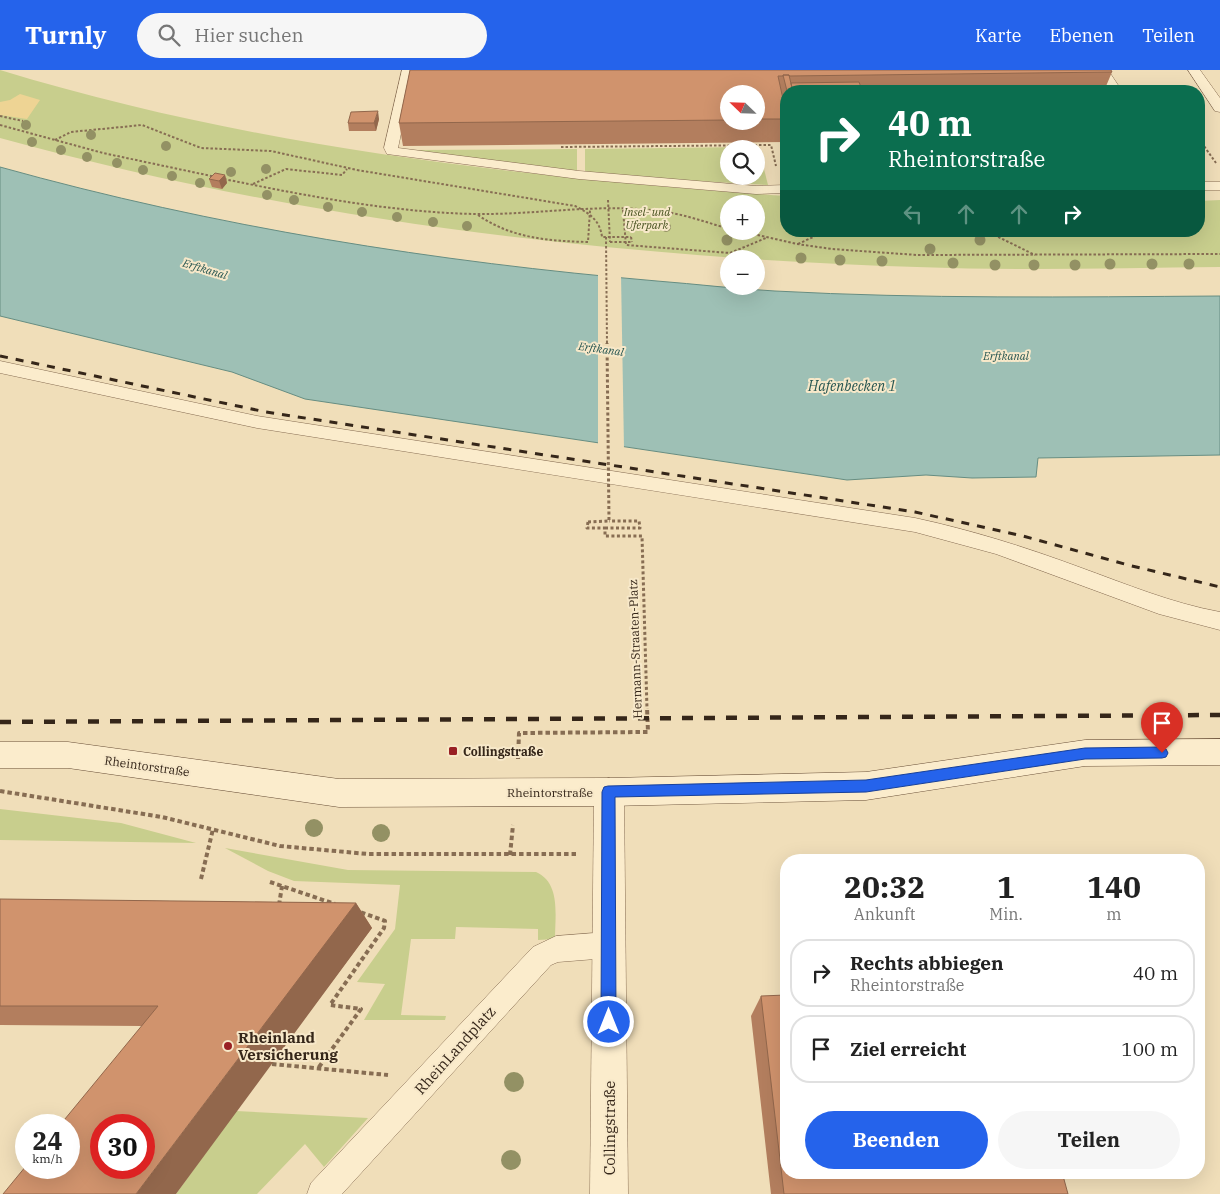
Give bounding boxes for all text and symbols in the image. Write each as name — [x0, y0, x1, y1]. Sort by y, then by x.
search box — [137, 13, 487, 58]
text: Turnly — [25, 19, 107, 51]
icon: search — [155, 21, 183, 49]
text: Hier suchen — [195, 23, 304, 47]
text: Karte — [975, 24, 1021, 47]
text: Ebenen — [1049, 24, 1114, 47]
text: Teilen — [1142, 24, 1195, 47]
north arrow — [720, 85, 765, 130]
map controls — [720, 85, 765, 295]
text: 40 m — [888, 100, 972, 146]
icon: right — [805, 105, 870, 170]
button: search — [720, 140, 765, 185]
text: Rheintorstraße — [888, 144, 1045, 173]
button: + — [720, 195, 765, 240]
icon: left — [899, 200, 927, 228]
icon: ahead — [952, 200, 980, 228]
icon: ahead — [1005, 200, 1033, 228]
icon: right — [1058, 200, 1086, 228]
park label: Insel- und Uferpark — [623, 205, 671, 232]
button: − — [720, 250, 765, 295]
water label: Erftkanal — [180, 255, 230, 283]
water label: Erftkanal — [576, 339, 625, 359]
water label: Erftkanal — [982, 349, 1030, 363]
water label: Hafenbecken 1 — [807, 377, 896, 395]
street label: Hermann-Straaten-Platz — [625, 579, 645, 719]
pin — [1141, 702, 1183, 753]
icon: arrive — [1148, 709, 1176, 737]
place label: Collingstraße — [463, 744, 543, 759]
marker: Collingstraße — [447, 745, 459, 757]
street label: Rheintorstraße — [103, 753, 191, 779]
street label: Rheintorstraße — [507, 785, 593, 800]
text: 20:32 — [844, 867, 925, 906]
text: 1 — [997, 867, 1015, 906]
text: 140 — [1087, 867, 1141, 906]
text: Ankunft — [854, 904, 915, 924]
text: Min. — [989, 904, 1023, 924]
text: m — [1106, 904, 1122, 924]
text: Rechts abbiegen — [850, 951, 1004, 975]
icon: right — [807, 959, 835, 987]
text: 40 m — [1133, 961, 1178, 985]
text: Rheintorstraße — [850, 975, 964, 995]
position arrow — [582, 995, 634, 1047]
street label: RheinLandplatz — [410, 1002, 500, 1098]
place label: Rheinland Versicherung — [238, 1028, 338, 1064]
icon: arrive — [807, 1035, 835, 1063]
text: Ziel erreicht — [850, 1037, 966, 1061]
text: 100 m — [1121, 1037, 1178, 1061]
marker: Rheinland Versicherung — [222, 1040, 234, 1052]
street label: Collingstraße — [600, 1081, 619, 1175]
button: Beenden — [805, 1111, 988, 1169]
button: Teilen — [998, 1111, 1180, 1169]
speed limit sign: 30 — [90, 1114, 155, 1179]
text: 24 — [32, 1124, 63, 1157]
text: km/h — [32, 1151, 63, 1166]

